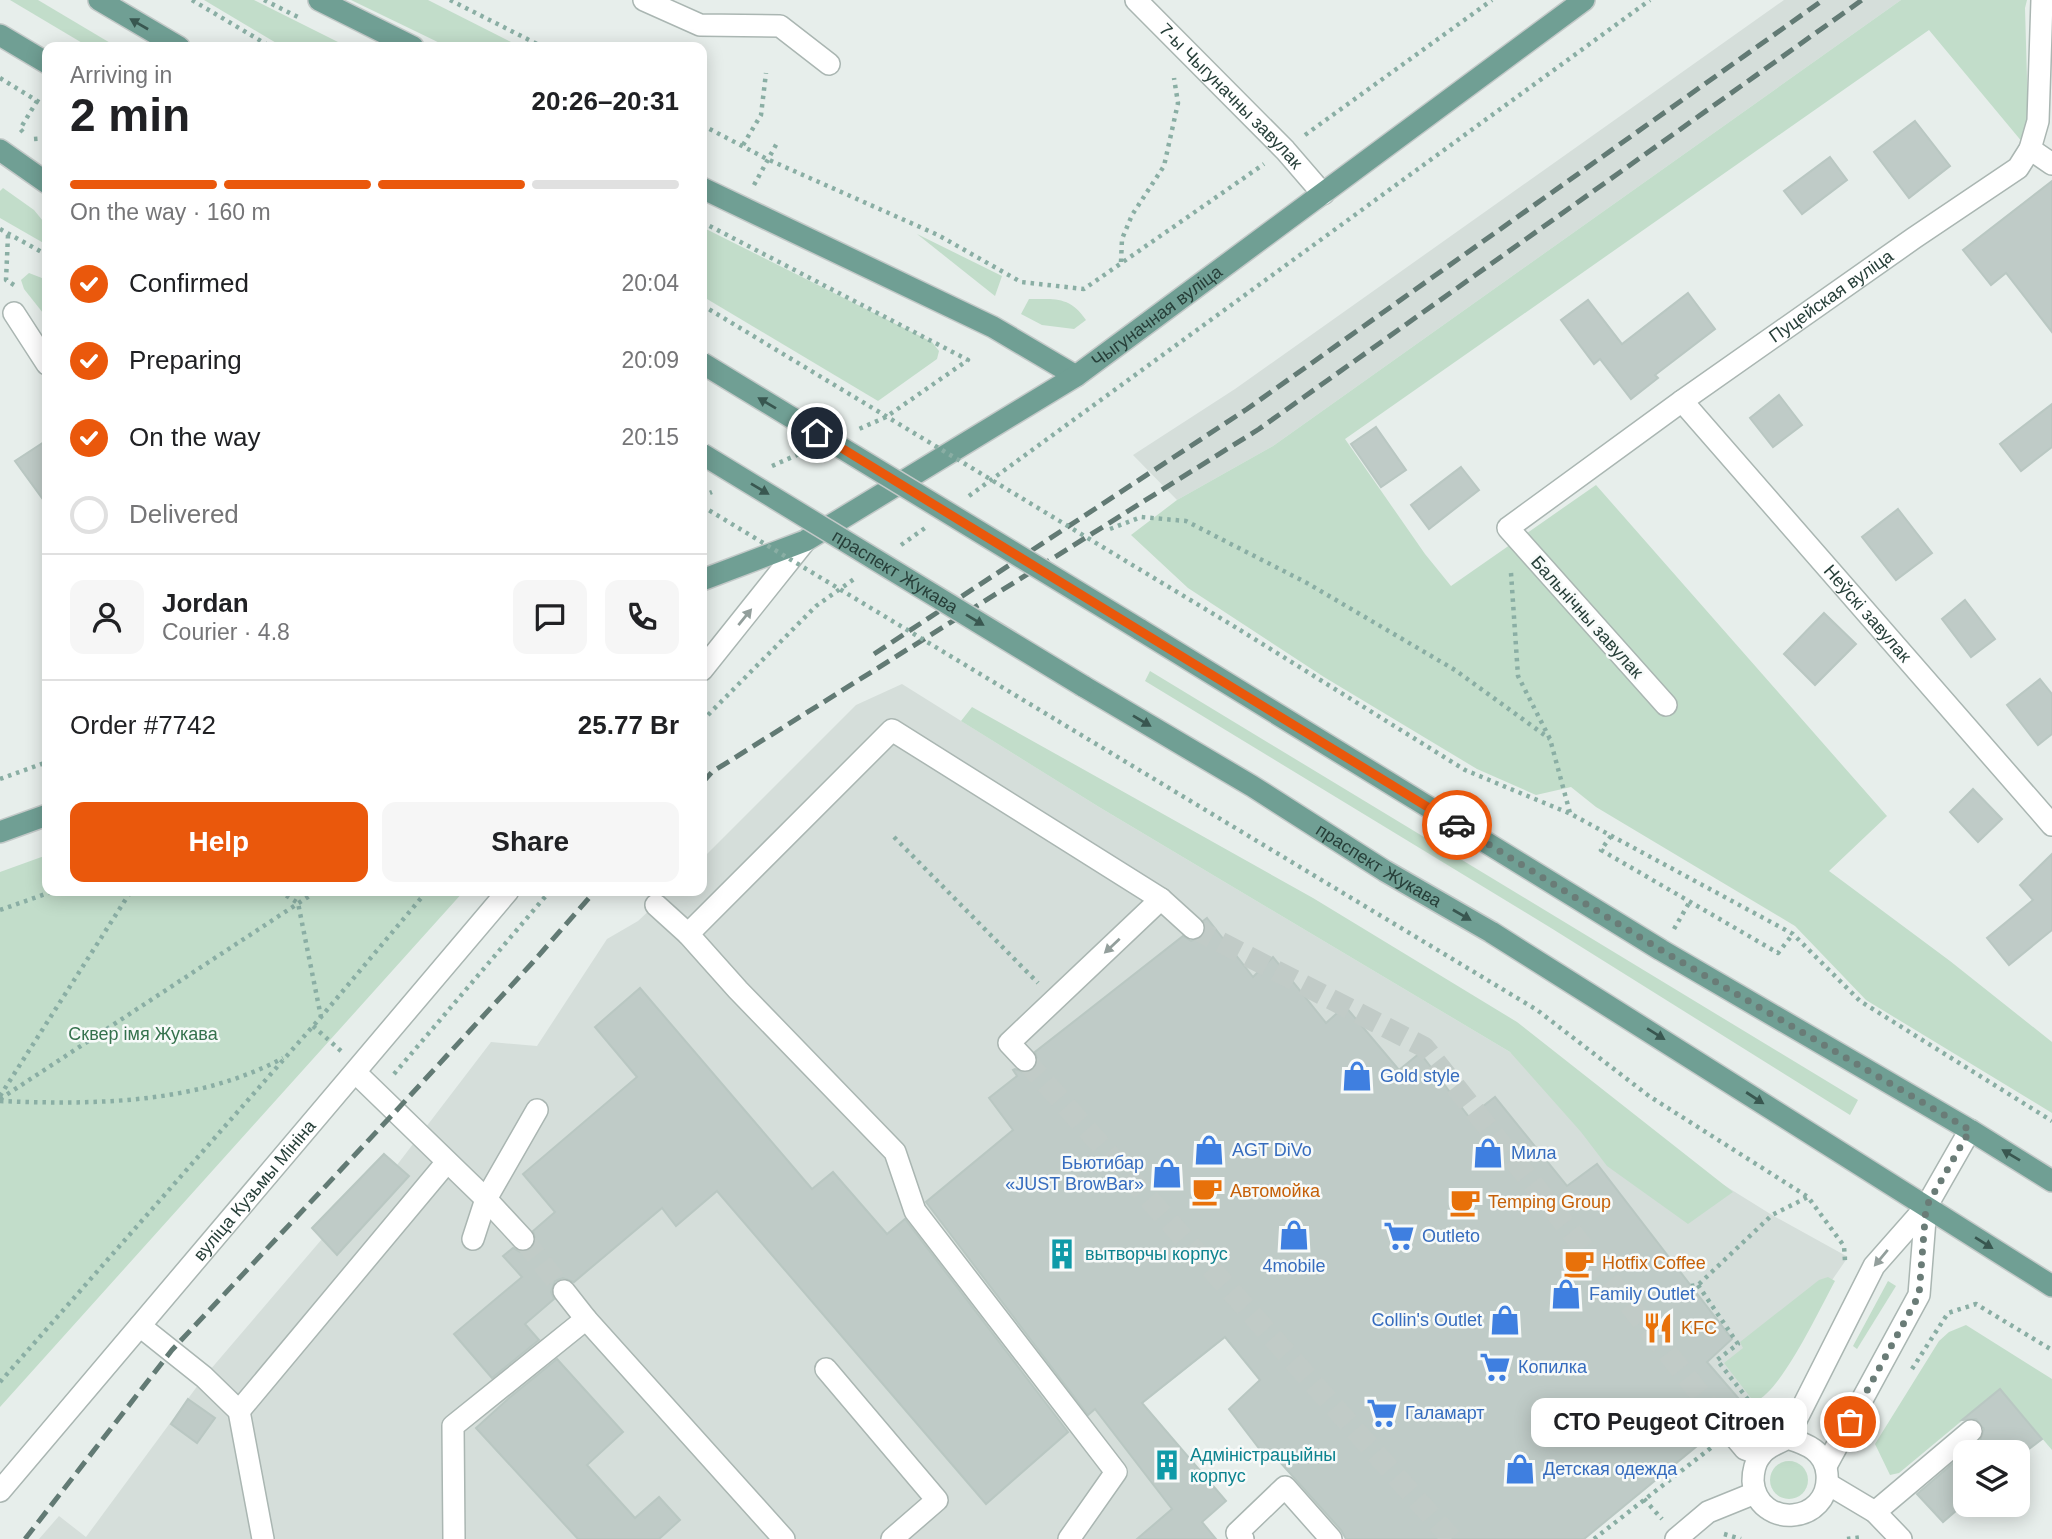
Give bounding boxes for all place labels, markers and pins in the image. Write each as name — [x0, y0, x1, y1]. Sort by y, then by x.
pin — [787, 403, 847, 463]
shop icon: Gold style — [1340, 1059, 1374, 1093]
place label: Gold style — [1380, 1066, 1460, 1086]
shop icon: AGT DiVo — [1192, 1133, 1226, 1167]
shop icon: Мила — [1471, 1136, 1505, 1170]
place label: AGT DiVo — [1232, 1140, 1312, 1160]
place label: Мила — [1511, 1143, 1558, 1163]
place label: Бьютибар «JUST BrowBar» — [1005, 1153, 1144, 1194]
shop icon: Бьютибар «JUST BrowBar» — [1150, 1156, 1184, 1190]
cafe icon: Автомойка — [1190, 1174, 1224, 1208]
place label: Автомойка — [1230, 1181, 1321, 1201]
cafe icon: Temping Group — [1448, 1185, 1482, 1219]
place label: Temping Group — [1488, 1192, 1611, 1212]
shop icon: 4mobile — [1277, 1218, 1311, 1252]
supermarket icon: Outleto — [1382, 1219, 1416, 1253]
place label: Outleto — [1422, 1226, 1480, 1246]
building icon: вытворчы корпус — [1045, 1237, 1079, 1271]
place label: вытворчы корпус — [1085, 1244, 1228, 1264]
cafe icon: Hotfix Coffee — [1562, 1246, 1596, 1280]
place label: Hotfix Coffee — [1602, 1253, 1706, 1273]
place label: 4mobile — [1262, 1256, 1326, 1276]
shop icon: Family Outlet — [1549, 1277, 1583, 1311]
place label: Family Outlet — [1589, 1284, 1695, 1304]
shop icon: Collin's Outlet — [1488, 1303, 1522, 1337]
place label: Collin's Outlet — [1372, 1310, 1482, 1330]
restaurant icon: KFC — [1641, 1311, 1675, 1345]
place label: KFC — [1681, 1318, 1717, 1338]
supermarket icon: Копилка — [1478, 1350, 1512, 1384]
place label: Копилка — [1518, 1357, 1588, 1377]
pin — [1820, 1392, 1880, 1452]
supermarket icon: Галамарт — [1365, 1396, 1399, 1430]
callout: СТО Peugeot Citroen — [1532, 1398, 1808, 1446]
place label: Галамарт — [1405, 1403, 1485, 1423]
place label: Адміністрацыйны корпус — [1190, 1445, 1336, 1486]
building icon: Адміністрацыйны корпус — [1150, 1448, 1184, 1482]
shop icon: Детская одежда — [1503, 1452, 1537, 1486]
place label: Детская одежда — [1543, 1459, 1678, 1479]

